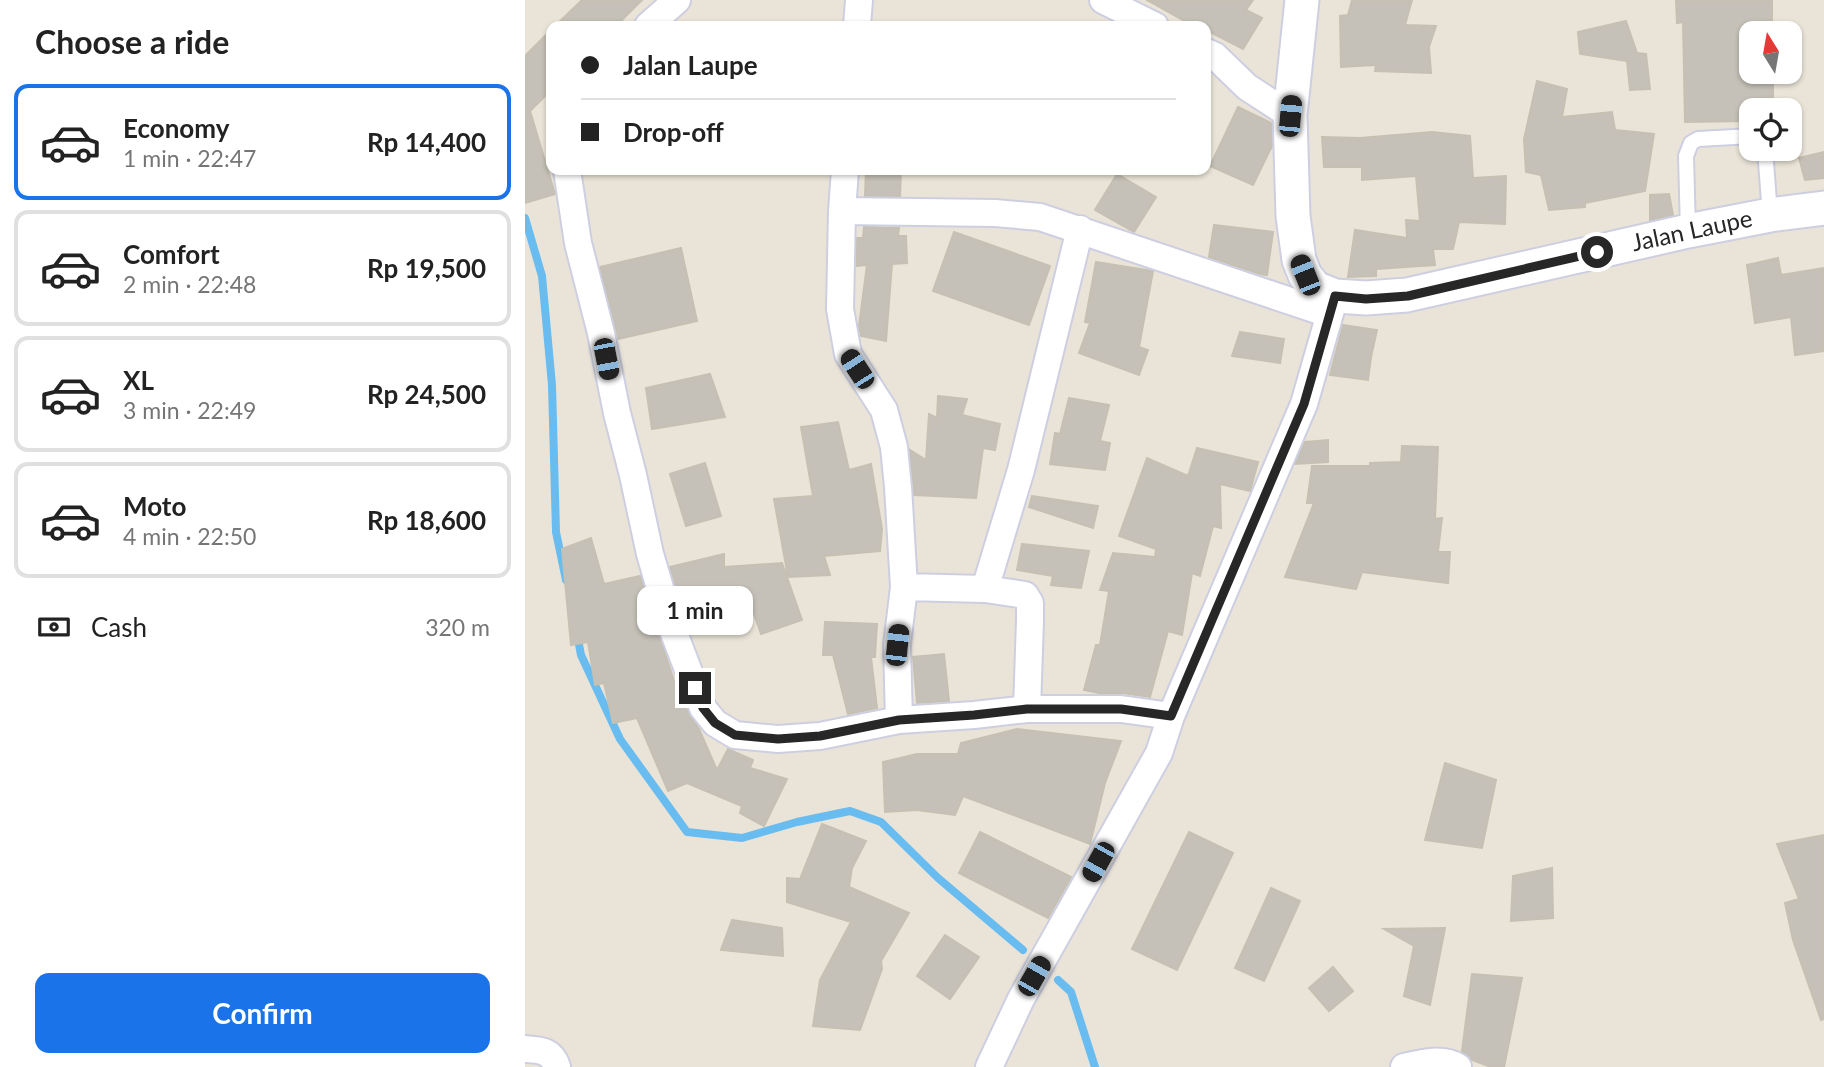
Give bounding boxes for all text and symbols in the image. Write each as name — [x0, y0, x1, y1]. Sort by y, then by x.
north arrow — [1739, 21, 1803, 84]
map controls — [1739, 21, 1802, 161]
text: Choose a ride — [35, 22, 229, 61]
text: Jalan Laupe — [623, 49, 758, 81]
car — [1278, 94, 1303, 138]
button: locate — [1739, 98, 1802, 161]
icon: car — [39, 111, 102, 174]
text: Economy — [123, 112, 229, 144]
text: Drop-off — [623, 116, 724, 148]
text: Rp 14,400 — [367, 126, 486, 158]
text: 1 min · 22:47 — [123, 144, 256, 172]
street label: Jalan Laupe — [1629, 203, 1755, 256]
route start — [1581, 236, 1613, 268]
icon: car — [39, 237, 102, 300]
text: Comfort — [123, 238, 220, 270]
text: Rp 19,500 — [367, 252, 486, 284]
car — [1288, 252, 1323, 298]
text: 2 min · 22:48 — [123, 270, 256, 298]
car — [592, 336, 621, 382]
car — [837, 346, 878, 392]
icon: car — [39, 363, 102, 426]
text: XL — [123, 364, 154, 396]
text: Rp 24,500 — [367, 378, 486, 410]
text: 3 min · 22:49 — [123, 396, 256, 424]
icon: car — [39, 489, 102, 552]
text: Moto — [123, 490, 186, 522]
text: Rp 18,600 — [367, 504, 486, 536]
text: 4 min · 22:50 — [123, 522, 256, 550]
callout: 1 min — [637, 586, 753, 636]
text: 1 min — [666, 596, 724, 624]
icon: cash — [35, 608, 73, 646]
text: Cash — [91, 611, 147, 643]
text: 320 m — [425, 613, 490, 641]
car — [885, 623, 910, 667]
route end — [679, 672, 711, 704]
car — [1079, 839, 1118, 885]
car — [1015, 953, 1054, 999]
button: Confirm — [35, 973, 490, 1053]

